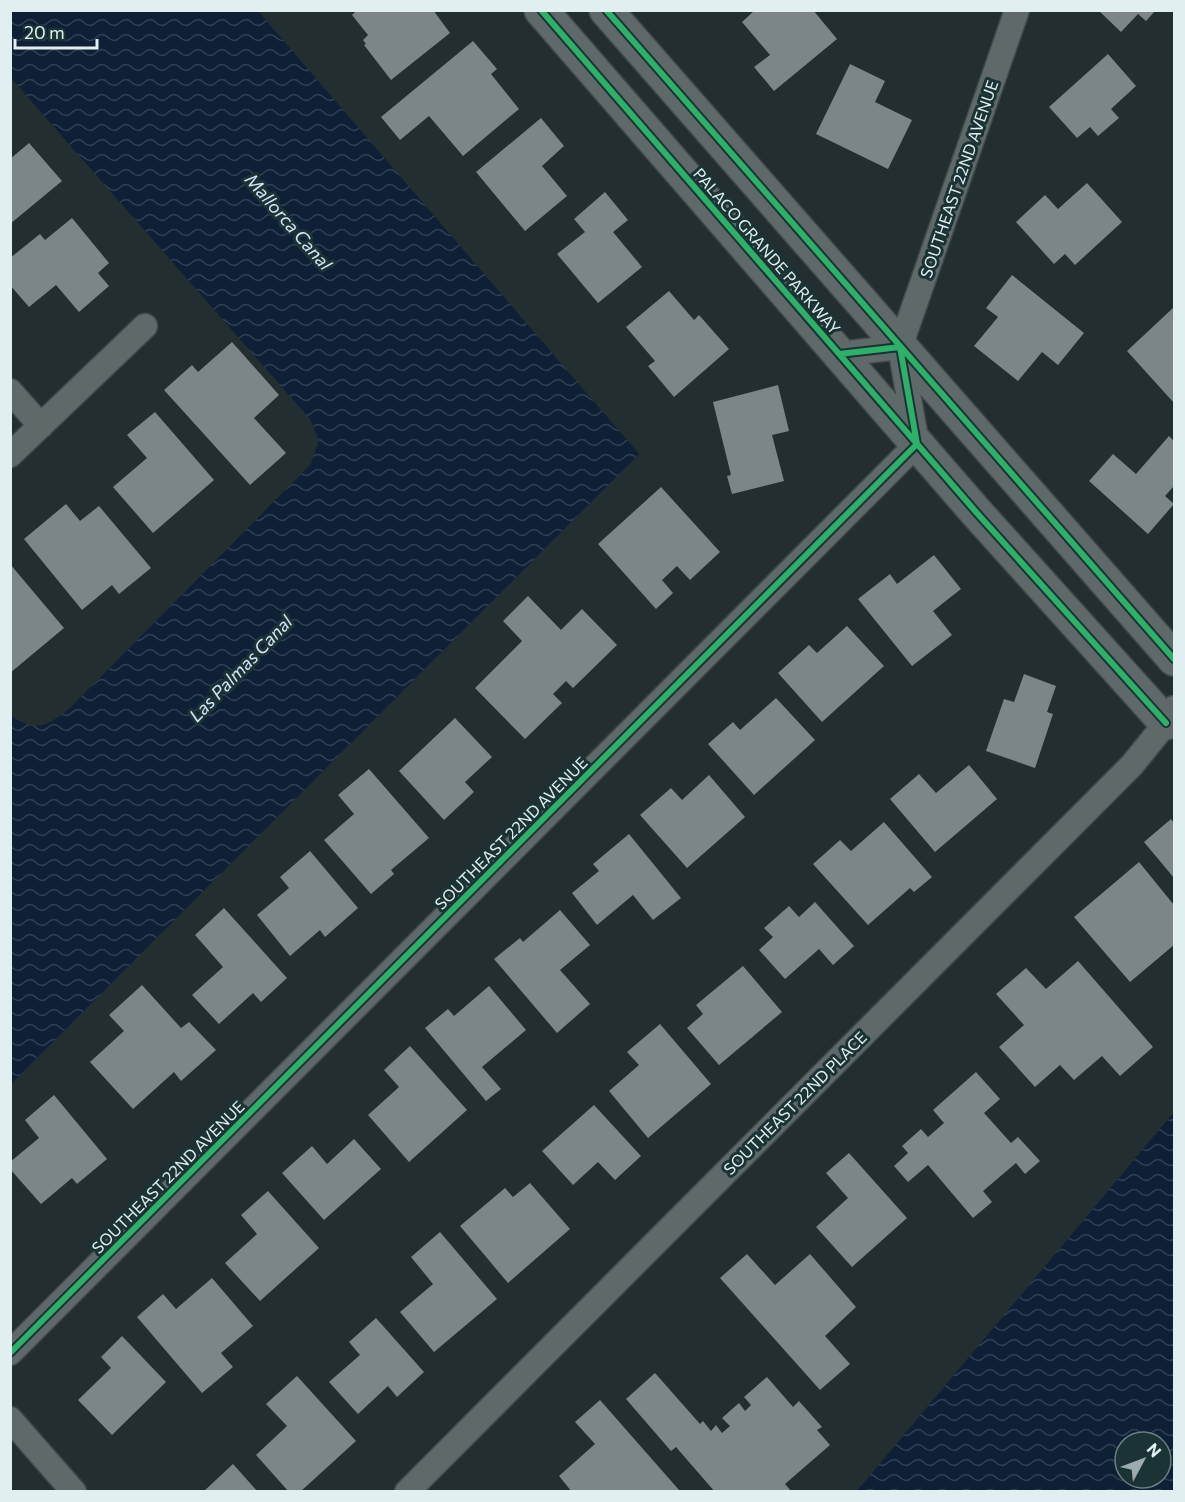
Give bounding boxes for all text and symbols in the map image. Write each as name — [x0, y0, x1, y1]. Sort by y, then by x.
scale bar — [15, 12, 98, 50]
text: 20 m — [24, 21, 65, 43]
street label: SOUTHEAST 22ND AVENUE — [916, 78, 1001, 280]
street label: PALACO GRANDE PARKWAY — [690, 164, 845, 338]
water label: Mallorca Canal — [241, 168, 337, 275]
water label: Las Palmas Canal — [184, 610, 297, 726]
street label: SOUTHEAST 22ND AVENUE — [431, 753, 591, 913]
street label: SOUTHEAST 22ND PLACE — [719, 1027, 870, 1178]
street label: SOUTHEAST 22ND AVENUE — [88, 1097, 248, 1257]
north arrow — [1113, 1430, 1173, 1490]
text: N — [1144, 1439, 1166, 1461]

